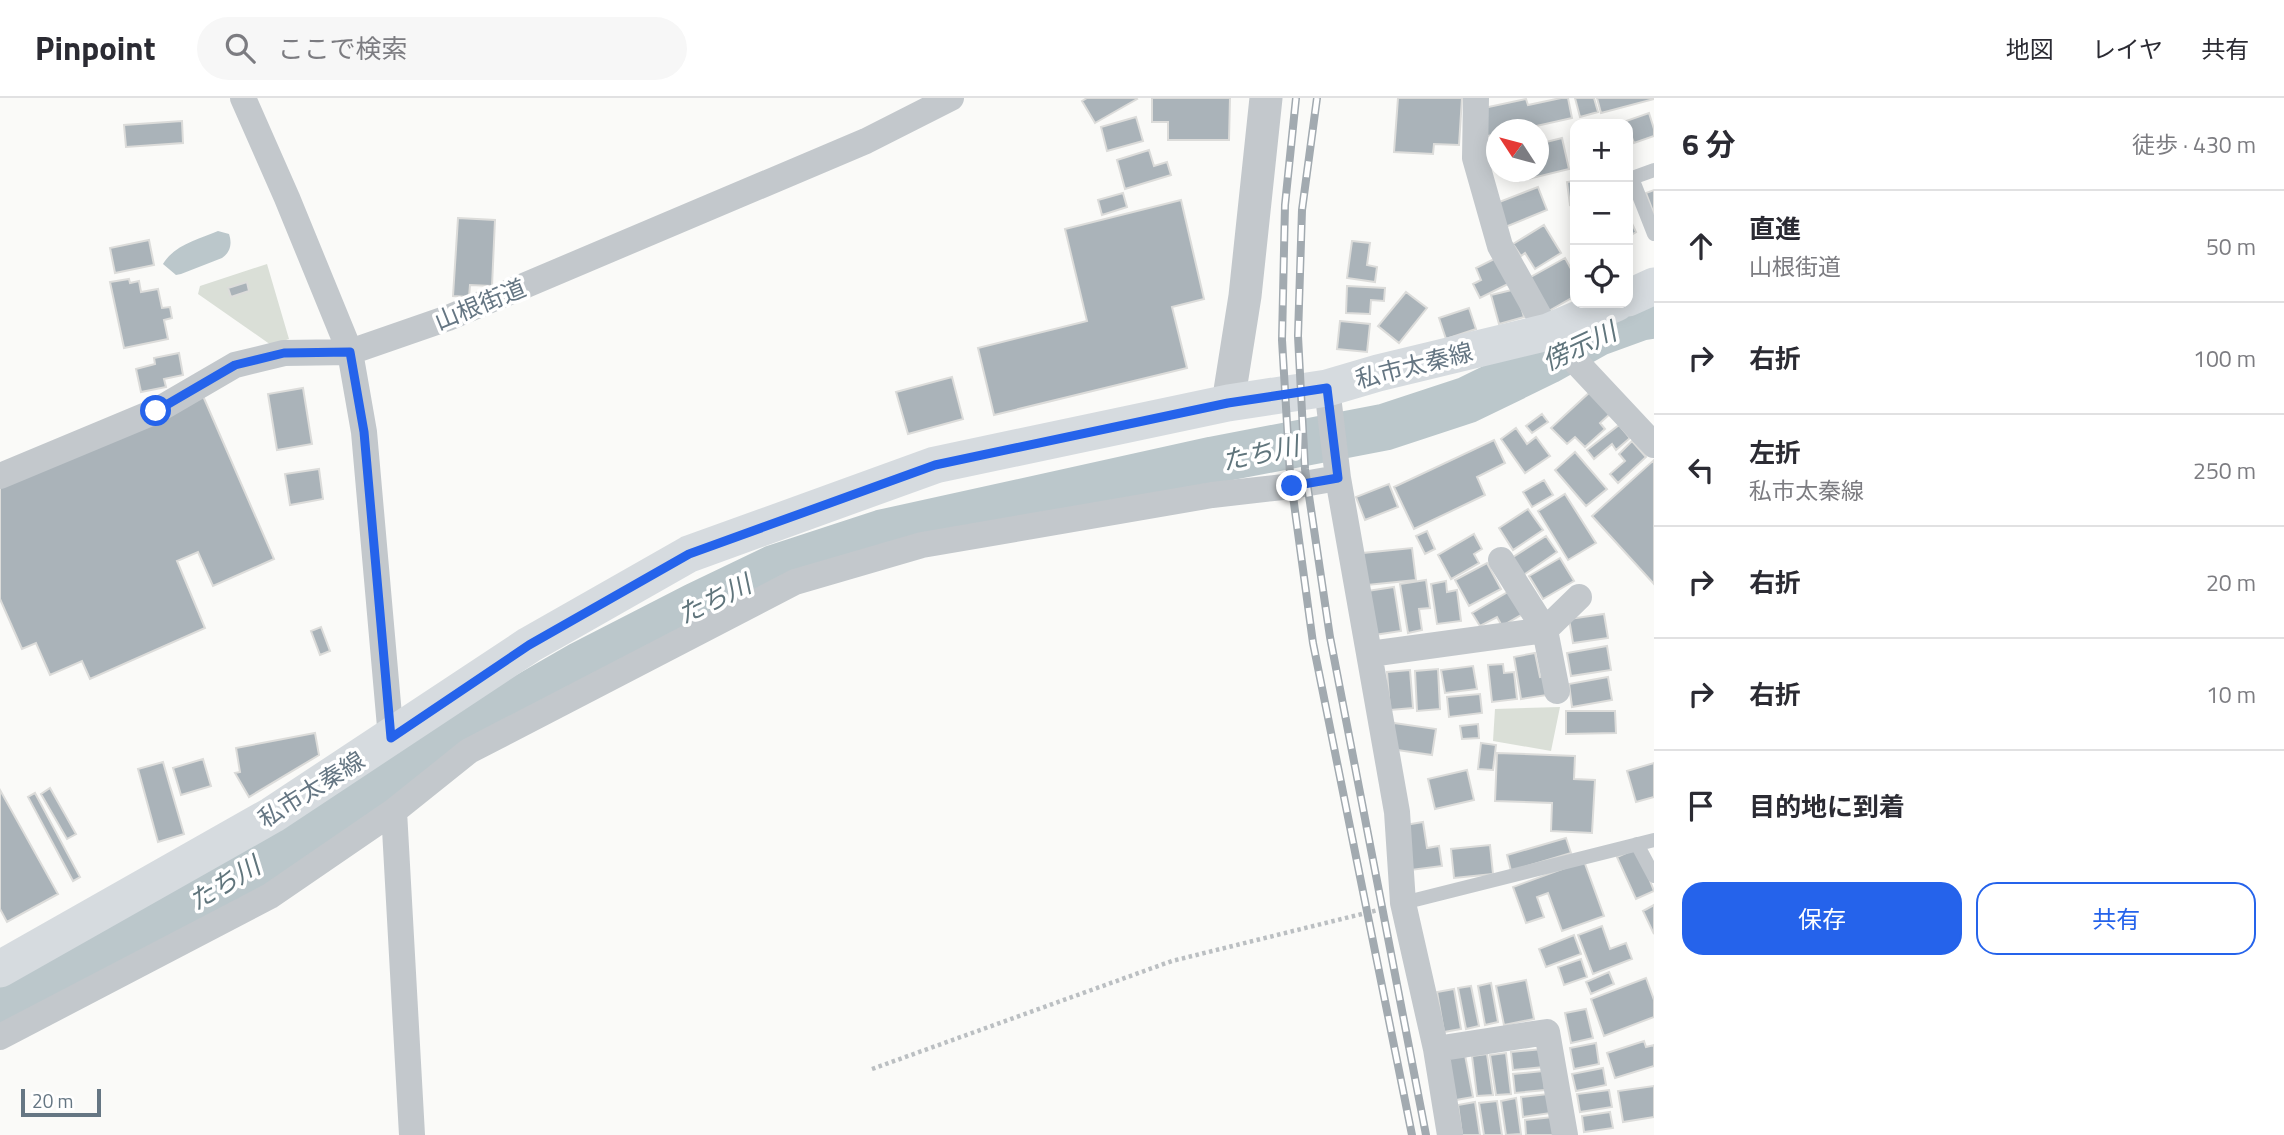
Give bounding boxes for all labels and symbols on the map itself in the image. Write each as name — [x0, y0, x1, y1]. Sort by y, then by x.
north arrow — [1486, 119, 1549, 182]
street label: 山根街道 — [429, 269, 531, 339]
water label: 傍示川 — [1535, 311, 1625, 380]
street label: 私市太秦線 — [1351, 333, 1477, 397]
route start — [140, 395, 171, 426]
water label: たち川 — [1218, 425, 1305, 480]
route end — [1276, 470, 1307, 501]
water label: たち川 — [670, 563, 760, 634]
street label: 私市太秦線 — [251, 742, 371, 836]
water label: たち川 — [181, 845, 270, 920]
scale bar — [21, 1086, 102, 1118]

